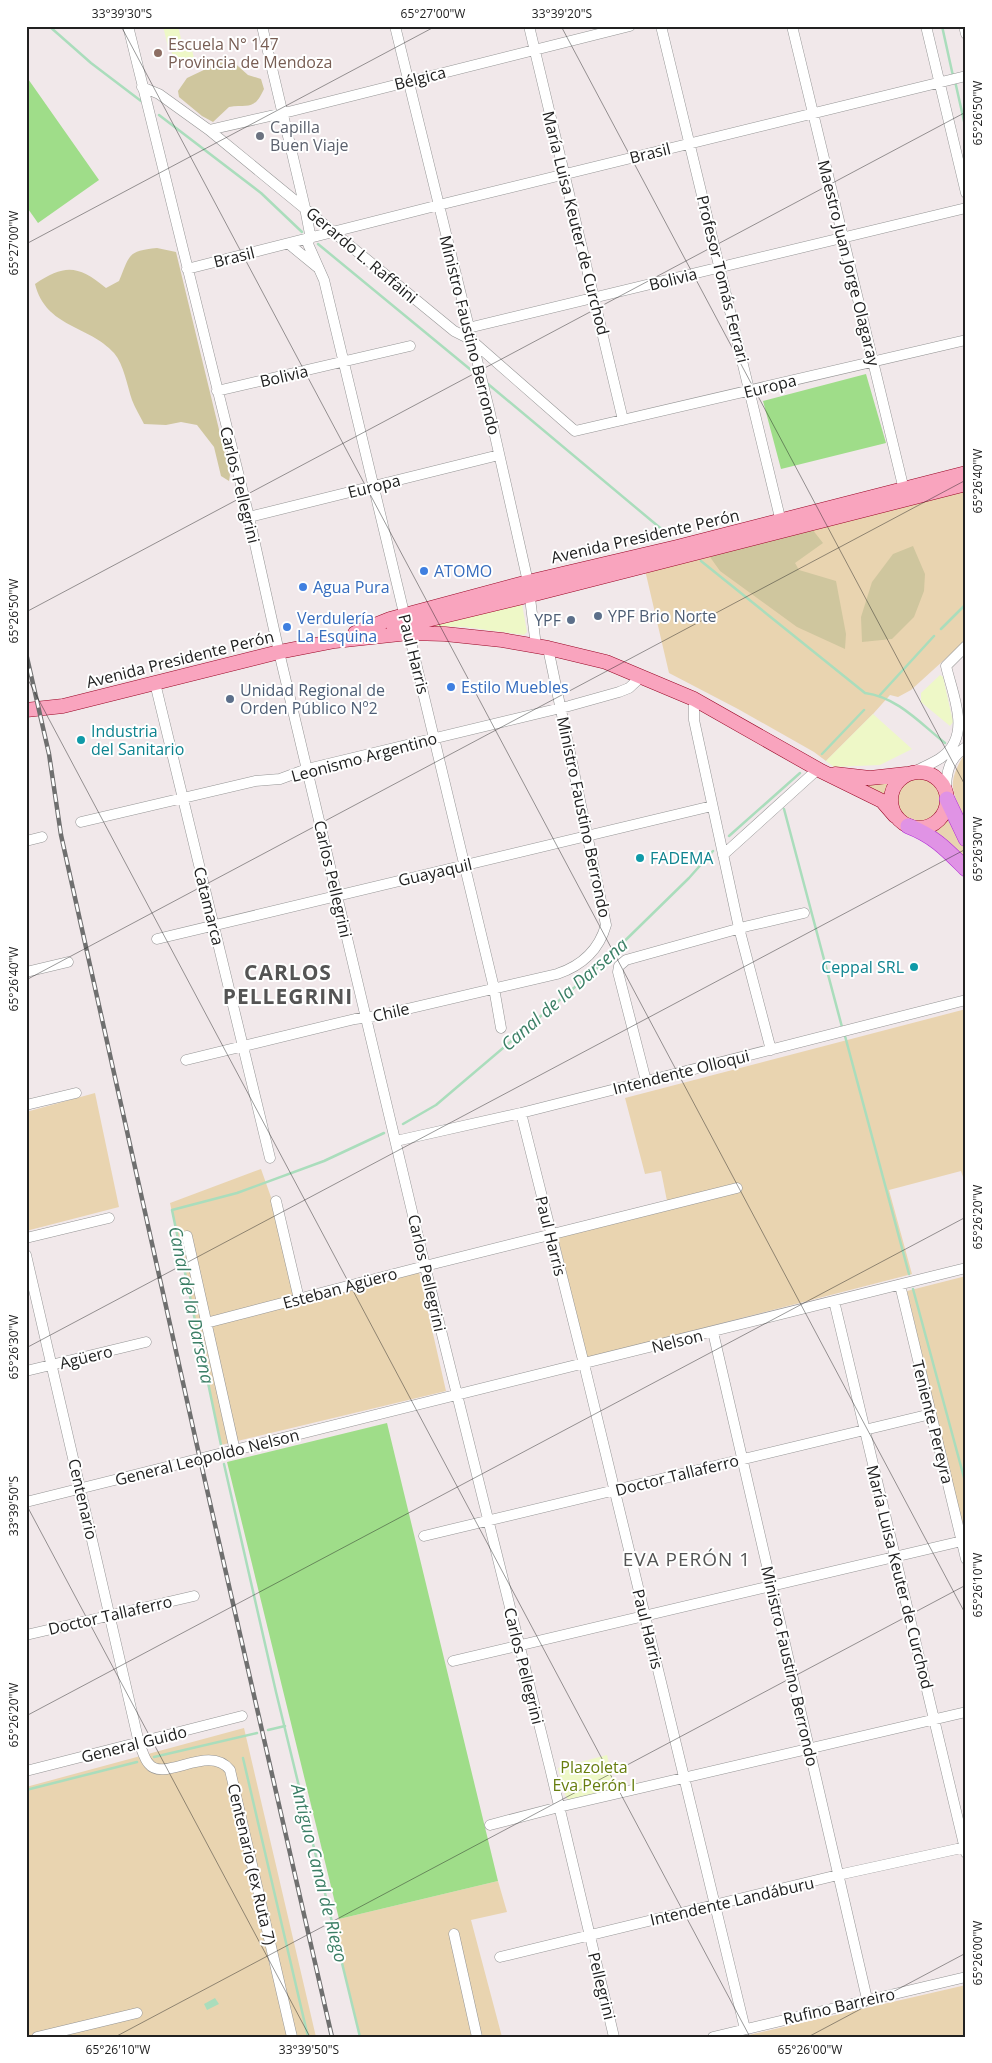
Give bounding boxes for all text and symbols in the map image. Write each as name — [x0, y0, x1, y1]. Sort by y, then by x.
text: 33°39'30"S — [92, 5, 152, 22]
text: 65°27'00"W — [401, 5, 465, 22]
text: 33°39'20"S — [532, 5, 592, 22]
place label: Escuela N° 147 Provincia de Mendoza — [168, 33, 332, 73]
marker: Escuela N° 147 Provincia de Mendoza — [152, 47, 164, 59]
street label: Bélgica — [392, 61, 448, 95]
text: 65°26'50"W — [969, 81, 986, 145]
street label: María Luisa Keuter de Curchod — [538, 109, 614, 337]
place label: Capilla Buen Viaje — [270, 116, 349, 156]
marker: Capilla Buen Viaje — [254, 130, 266, 142]
street label: Brasil — [627, 137, 673, 169]
street label: Maestro Juan Jorge Olagaray — [813, 158, 886, 369]
street label: Profesor Tomás Ferrari — [692, 193, 754, 365]
street label: Gerardo L. Raffaini — [302, 202, 422, 308]
text: 65°27'00"W — [5, 211, 22, 275]
street label: Ministro Faustino Berrondo — [435, 233, 505, 437]
street label: Brasil — [211, 241, 257, 273]
street label: Bolivia — [647, 262, 699, 296]
street label: Bolivia — [258, 360, 310, 392]
street label: Europa — [741, 369, 799, 403]
street label: Carlos Pellegrini — [215, 424, 265, 546]
text: 65°26'40"W — [969, 449, 986, 513]
street label: Europa — [345, 469, 403, 503]
street label: Avenida Presidente Perón — [549, 504, 741, 568]
place label: ATOMO — [434, 560, 492, 582]
marker: ATOMO — [418, 565, 430, 577]
place label: Agua Pura — [313, 576, 390, 598]
text: 65°26'50"W — [5, 579, 22, 643]
marker: Agua Pura — [297, 581, 309, 593]
place label: YPF Brio Norte — [608, 605, 717, 627]
place label: Verdulería La Esquina — [297, 607, 377, 647]
place label: YPF — [534, 609, 561, 631]
marker: YPF Brio Norte — [592, 610, 604, 622]
street label: Paul Harris — [393, 612, 435, 696]
marker: YPF — [565, 614, 577, 626]
marker: Verdulería La Esquina — [281, 621, 293, 633]
street label: Avenida Presidente Perón — [84, 625, 276, 693]
place label: Estilo Muebles — [461, 676, 569, 698]
place label: Unidad Regional de Orden Público Nº2 — [240, 679, 385, 719]
marker: Estilo Muebles — [445, 681, 457, 693]
marker: Unidad Regional de Orden Público Nº2 — [224, 693, 236, 705]
street label: Ministro Faustino Berrondo — [552, 714, 616, 920]
place label: Industria del Sanitario — [91, 720, 184, 760]
street label: Leonismo Argentino — [289, 727, 439, 787]
marker: Industria del Sanitario — [75, 734, 87, 746]
text: 65°26'30"W — [969, 817, 986, 881]
street label: Carlos Pellegrini — [309, 818, 357, 940]
place label: FADEMA — [650, 847, 714, 869]
marker: FADEMA — [634, 852, 646, 864]
street label: Guayaquil — [396, 853, 474, 891]
street label: Catamarca — [189, 864, 229, 948]
water label: Canal de la Darsena — [496, 932, 632, 1056]
text: 65°26'40"W — [5, 947, 22, 1011]
place label: Ceppal SRL — [821, 956, 904, 978]
district label: CARLOS PELLEGRINI — [223, 958, 353, 1010]
marker: Ceppal SRL — [908, 961, 920, 973]
street label: Chile — [371, 997, 411, 1027]
street label: Intendente Olloqui — [610, 1044, 752, 1100]
text: 65°26'20"W — [969, 1185, 986, 1249]
street label: Paul Harris — [530, 1194, 572, 1278]
street label: Carlos Pellegrini — [403, 1212, 451, 1334]
water label: Canal de la Darsena — [164, 1224, 220, 1386]
street label: Esteban Agüero — [280, 1262, 400, 1314]
text: 65°26'30"W — [5, 1315, 22, 1379]
street label: Nelson — [649, 1324, 705, 1358]
street label: Agüero — [57, 1340, 115, 1374]
street label: Teniente Pereyra — [907, 1358, 959, 1486]
street label: General Leopoldo Nelson — [113, 1423, 301, 1491]
street label: Doctor Tallaferro — [613, 1449, 741, 1501]
street label: Centenario — [63, 1456, 103, 1542]
street label: María Luisa Keuter de Curchod — [862, 1463, 938, 1691]
text: 33°39'50"S — [5, 1476, 22, 1536]
district label: EVA PERÓN 1 — [623, 1546, 751, 1572]
text: 65°26'10"W — [969, 1553, 986, 1617]
street label: Ministro Faustino Berrondo — [756, 1564, 824, 1768]
street label: Paul Harris — [627, 1587, 669, 1671]
street label: Doctor Tallaferro — [46, 1590, 174, 1640]
street label: Carlos Pellegrini — [499, 1605, 549, 1727]
text: 65°26'20"W — [5, 1683, 22, 1747]
street label: General Guido — [79, 1720, 189, 1768]
park label: Plazoleta Eva Perón I — [552, 1756, 636, 1796]
water label: Antiguo Canal de Riego — [286, 1779, 354, 1965]
street label: Centenario (ex Ruta 7) — [223, 1781, 281, 1947]
street label: Intendente Landáburu — [648, 1871, 816, 1931]
text: 65°26'00"W — [969, 1921, 986, 1985]
street label: Pellegrini — [583, 1950, 621, 2022]
street label: Rufino Barreiro — [781, 1982, 897, 2030]
text: 65°26'10"W — [86, 2041, 150, 2058]
text: 33°39'50"S — [279, 2041, 339, 2058]
text: 65°26'00"W — [778, 2041, 842, 2058]

